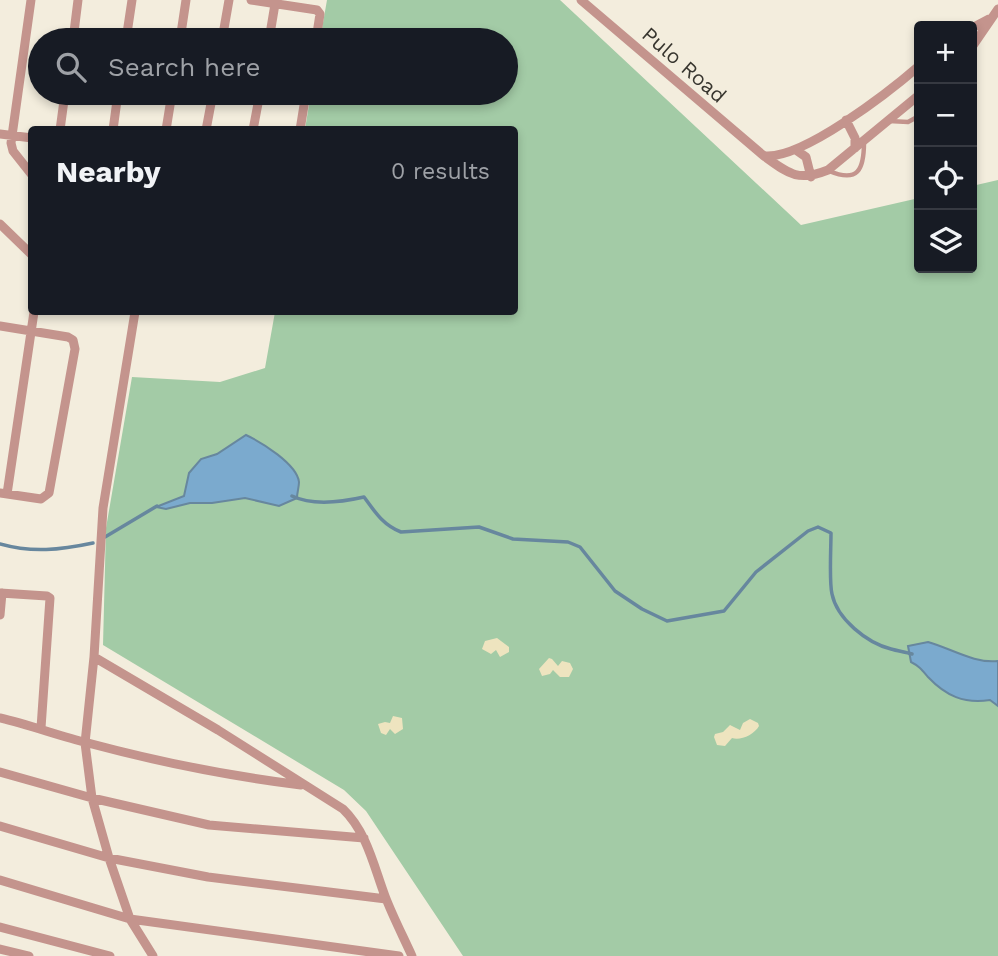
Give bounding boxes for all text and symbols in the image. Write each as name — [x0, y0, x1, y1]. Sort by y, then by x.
street label: Pulo Road — [637, 21, 731, 108]
map controls — [914, 21, 977, 273]
button: + — [914, 21, 977, 84]
search box — [28, 28, 518, 105]
icon: search — [52, 48, 90, 86]
text: Search here — [108, 52, 260, 82]
button: − — [914, 84, 977, 147]
button: locate — [914, 147, 977, 210]
text: Nearby — [56, 154, 161, 189]
text: 0 results — [391, 158, 490, 185]
button: layers — [914, 210, 977, 273]

